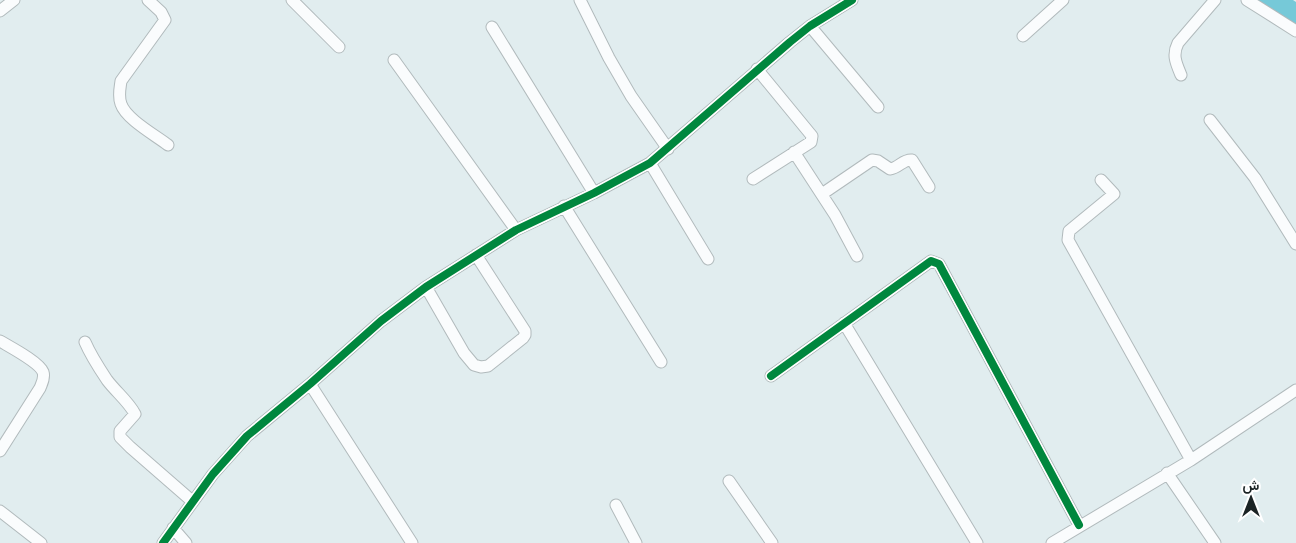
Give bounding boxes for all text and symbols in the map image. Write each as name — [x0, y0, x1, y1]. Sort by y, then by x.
north arrow — [1226, 473, 1276, 523]
text: ش — [1243, 476, 1260, 498]

